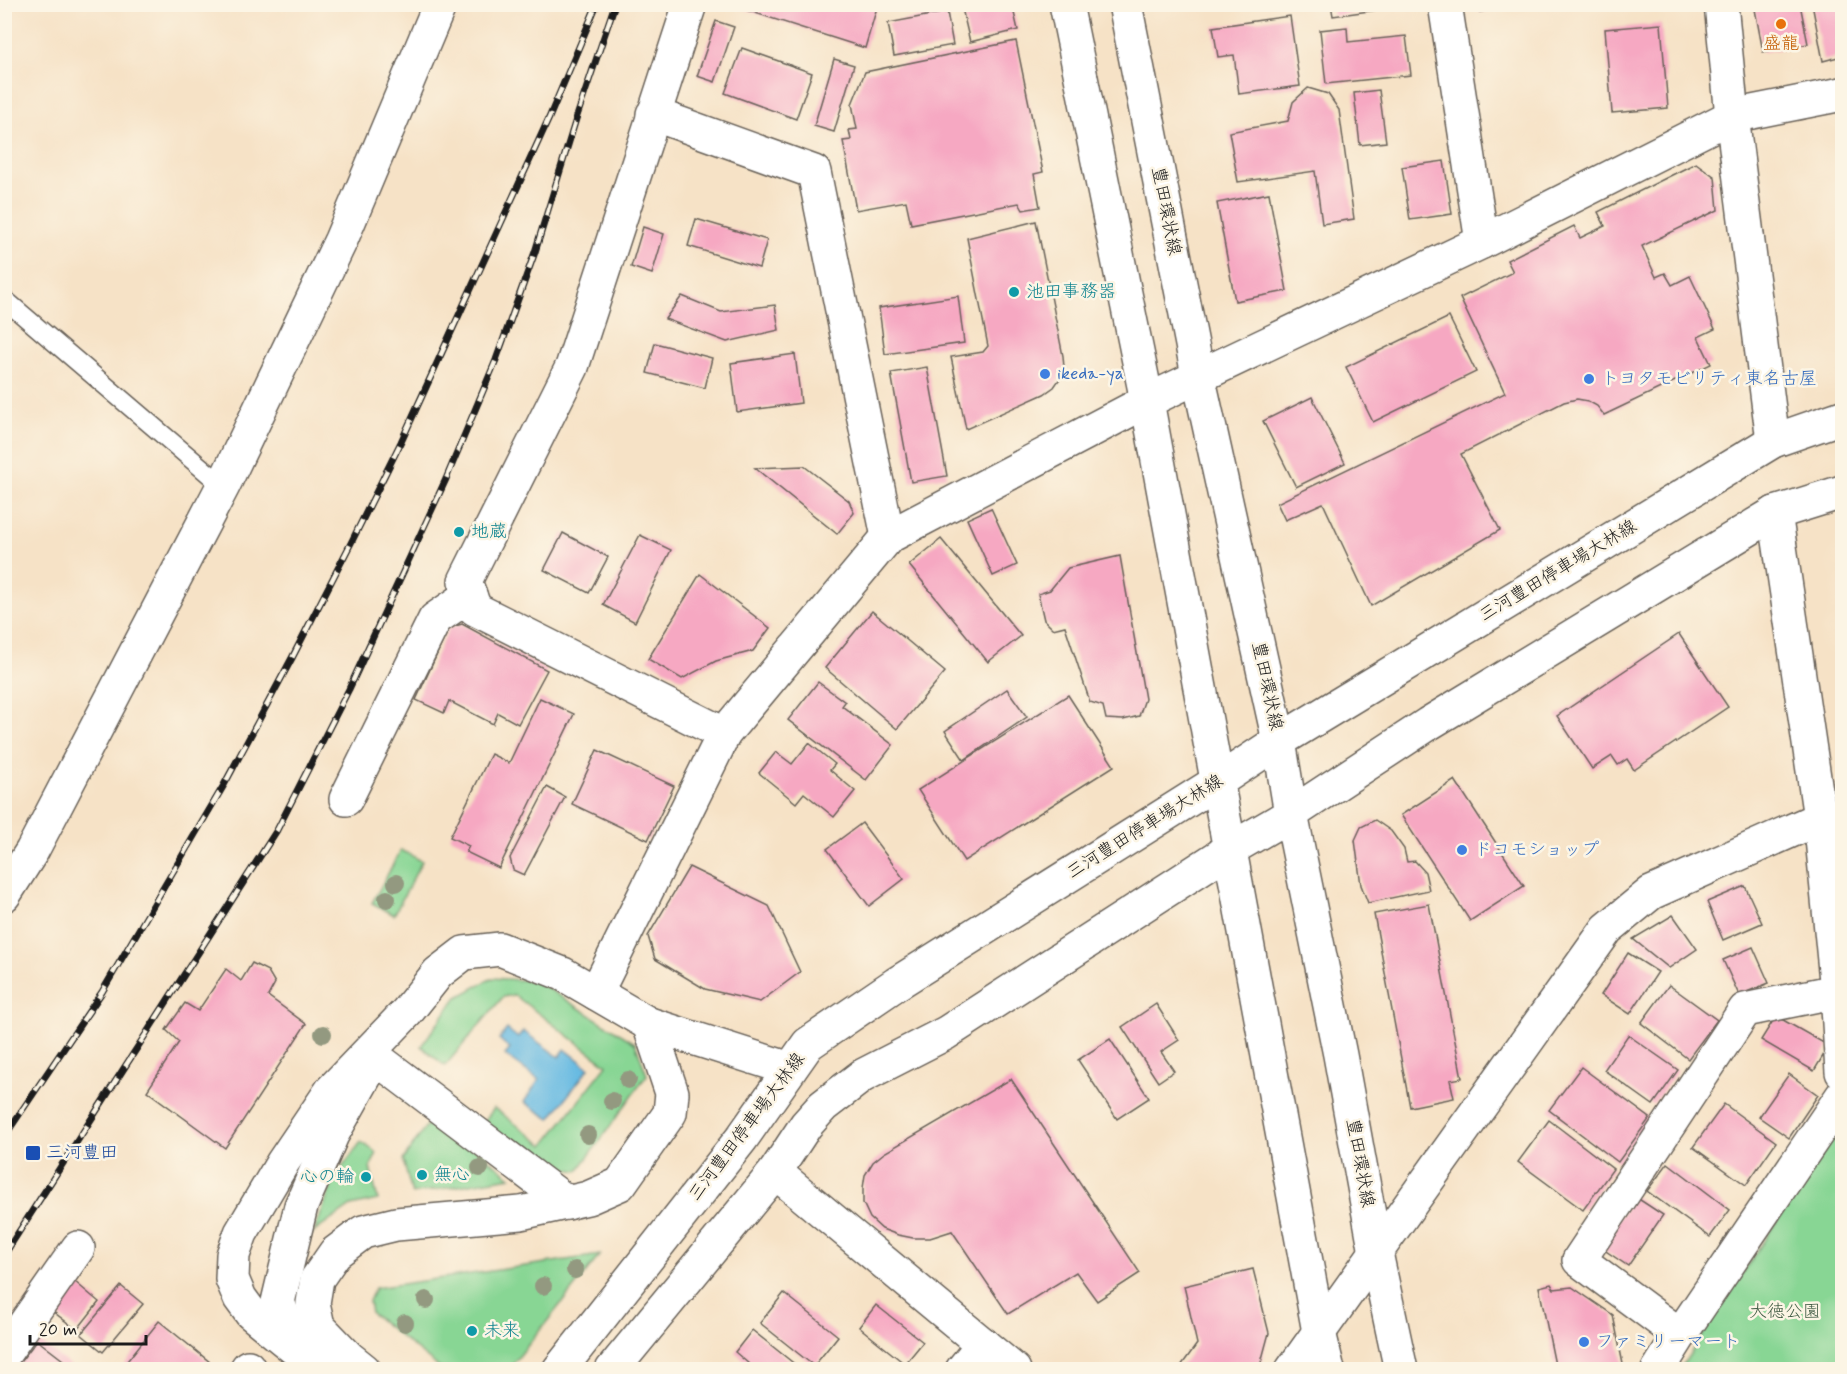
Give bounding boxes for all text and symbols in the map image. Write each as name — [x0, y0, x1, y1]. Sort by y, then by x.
marker: 盛龍 — [1774, 17, 1788, 31]
place label: 盛龍 — [1763, 32, 1799, 56]
street label: 豊田環状線 — [1146, 165, 1186, 257]
place label: 池田事務器 — [1026, 280, 1116, 304]
marker: 池田事務器 — [1007, 285, 1021, 299]
place label: ikeda-ya — [1057, 362, 1124, 386]
marker: ikeda-ya — [1038, 367, 1052, 381]
place label: トヨタモビリティ東名古屋 — [1601, 367, 1817, 391]
marker: トヨタモビリティ東名古屋 — [1582, 372, 1596, 386]
street label: 三河豊田停車場大林線 — [1475, 514, 1641, 628]
place label: 地蔵 — [471, 520, 507, 544]
marker: 地蔵 — [452, 525, 466, 539]
street label: 豊田環状線 — [1246, 639, 1288, 733]
street label: 三河豊田停車場大林線 — [1062, 769, 1228, 885]
place label: ドコモショップ — [1474, 838, 1599, 862]
marker: ドコモショップ — [1455, 843, 1469, 857]
street label: 三河豊田停車場大林線 — [683, 1048, 811, 1206]
street label: 豊田環状線 — [1340, 1117, 1380, 1209]
place label: 三河豊田 — [46, 1141, 118, 1165]
marker: 三河豊田 — [24, 1144, 42, 1162]
place label: 無心 — [434, 1163, 470, 1187]
place label: 心の輪 — [300, 1165, 354, 1189]
marker: 無心 — [415, 1168, 429, 1182]
marker: 心の輪 — [359, 1170, 373, 1184]
park label: 大徳公園 — [1749, 1300, 1821, 1324]
scale bar — [30, 1308, 146, 1346]
text: 20 m — [39, 1318, 77, 1342]
place label: 未来 — [484, 1319, 520, 1343]
marker: 未来 — [465, 1324, 479, 1338]
place label: ファミリーマート — [1596, 1330, 1740, 1354]
marker: ファミリーマート — [1577, 1335, 1591, 1349]

